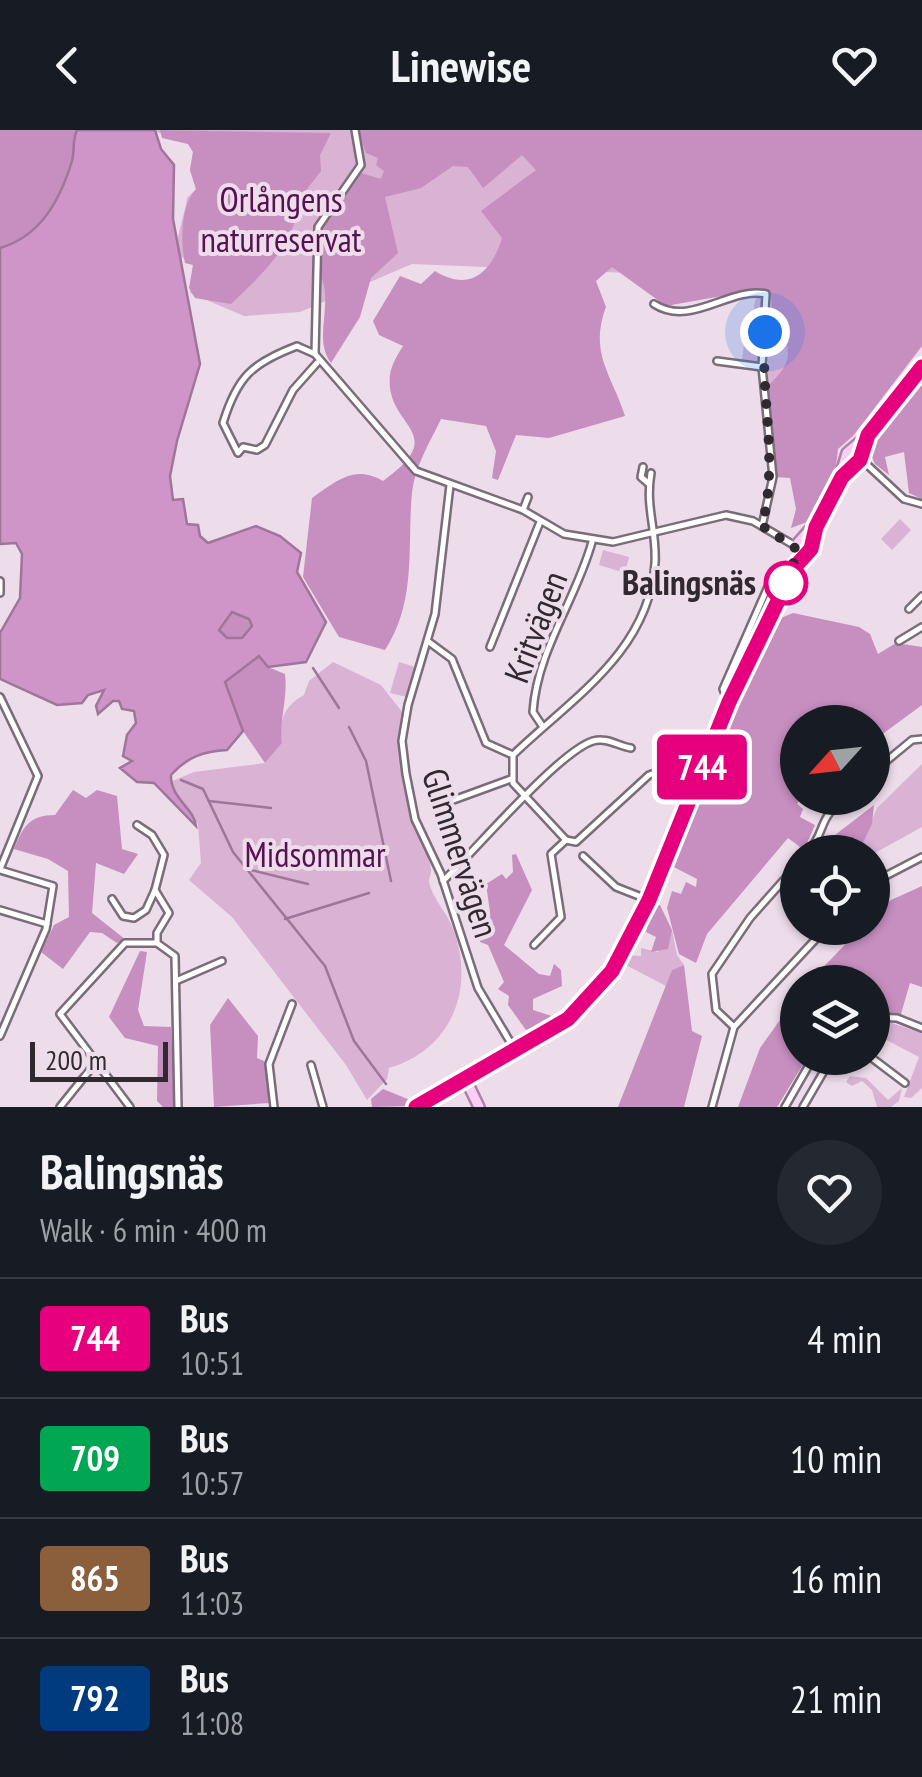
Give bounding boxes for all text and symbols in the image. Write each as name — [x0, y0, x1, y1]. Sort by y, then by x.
text: Linewise — [391, 36, 531, 94]
icon: back — [40, 38, 95, 93]
icon: heart — [827, 38, 882, 93]
park label: Orlångens naturreservat — [201, 176, 362, 262]
your location — [740, 307, 790, 357]
place label: Balingsnäs — [622, 559, 756, 605]
marker: Balingsnäs — [765, 562, 807, 604]
street label: Kritvägen — [493, 564, 577, 689]
north arrow — [780, 705, 890, 815]
map controls — [780, 705, 890, 1075]
line badge: 744 — [644, 734, 760, 800]
text: 744 — [677, 744, 727, 790]
street label: Glimmervägen — [412, 762, 510, 943]
park label: Midsommar — [244, 831, 386, 877]
button: locate — [780, 835, 890, 945]
button: layers — [780, 965, 890, 1075]
scale bar — [30, 1037, 168, 1081]
text: 200 m — [45, 1041, 107, 1078]
text: Balingsnäs — [40, 1140, 224, 1202]
button: heart — [777, 1140, 882, 1245]
text: Walk · 6 min · 400 m — [40, 1209, 267, 1251]
text: Bus — [180, 1293, 229, 1342]
text: 4 min — [807, 1314, 882, 1363]
text: 744 — [70, 1315, 120, 1361]
text: 10:51 — [180, 1342, 244, 1384]
text: Bus — [180, 1413, 229, 1462]
text: 10 min — [790, 1434, 882, 1483]
text: 709 — [70, 1435, 120, 1481]
text: 10:57 — [180, 1462, 244, 1504]
text: Bus — [180, 1533, 229, 1582]
text: 16 min — [790, 1554, 882, 1603]
text: 865 — [70, 1555, 120, 1601]
text: 11:03 — [180, 1582, 244, 1624]
text: Bus — [180, 1653, 229, 1702]
text: 21 min — [790, 1674, 882, 1723]
text: 792 — [70, 1675, 120, 1721]
text: 11:08 — [180, 1702, 244, 1744]

